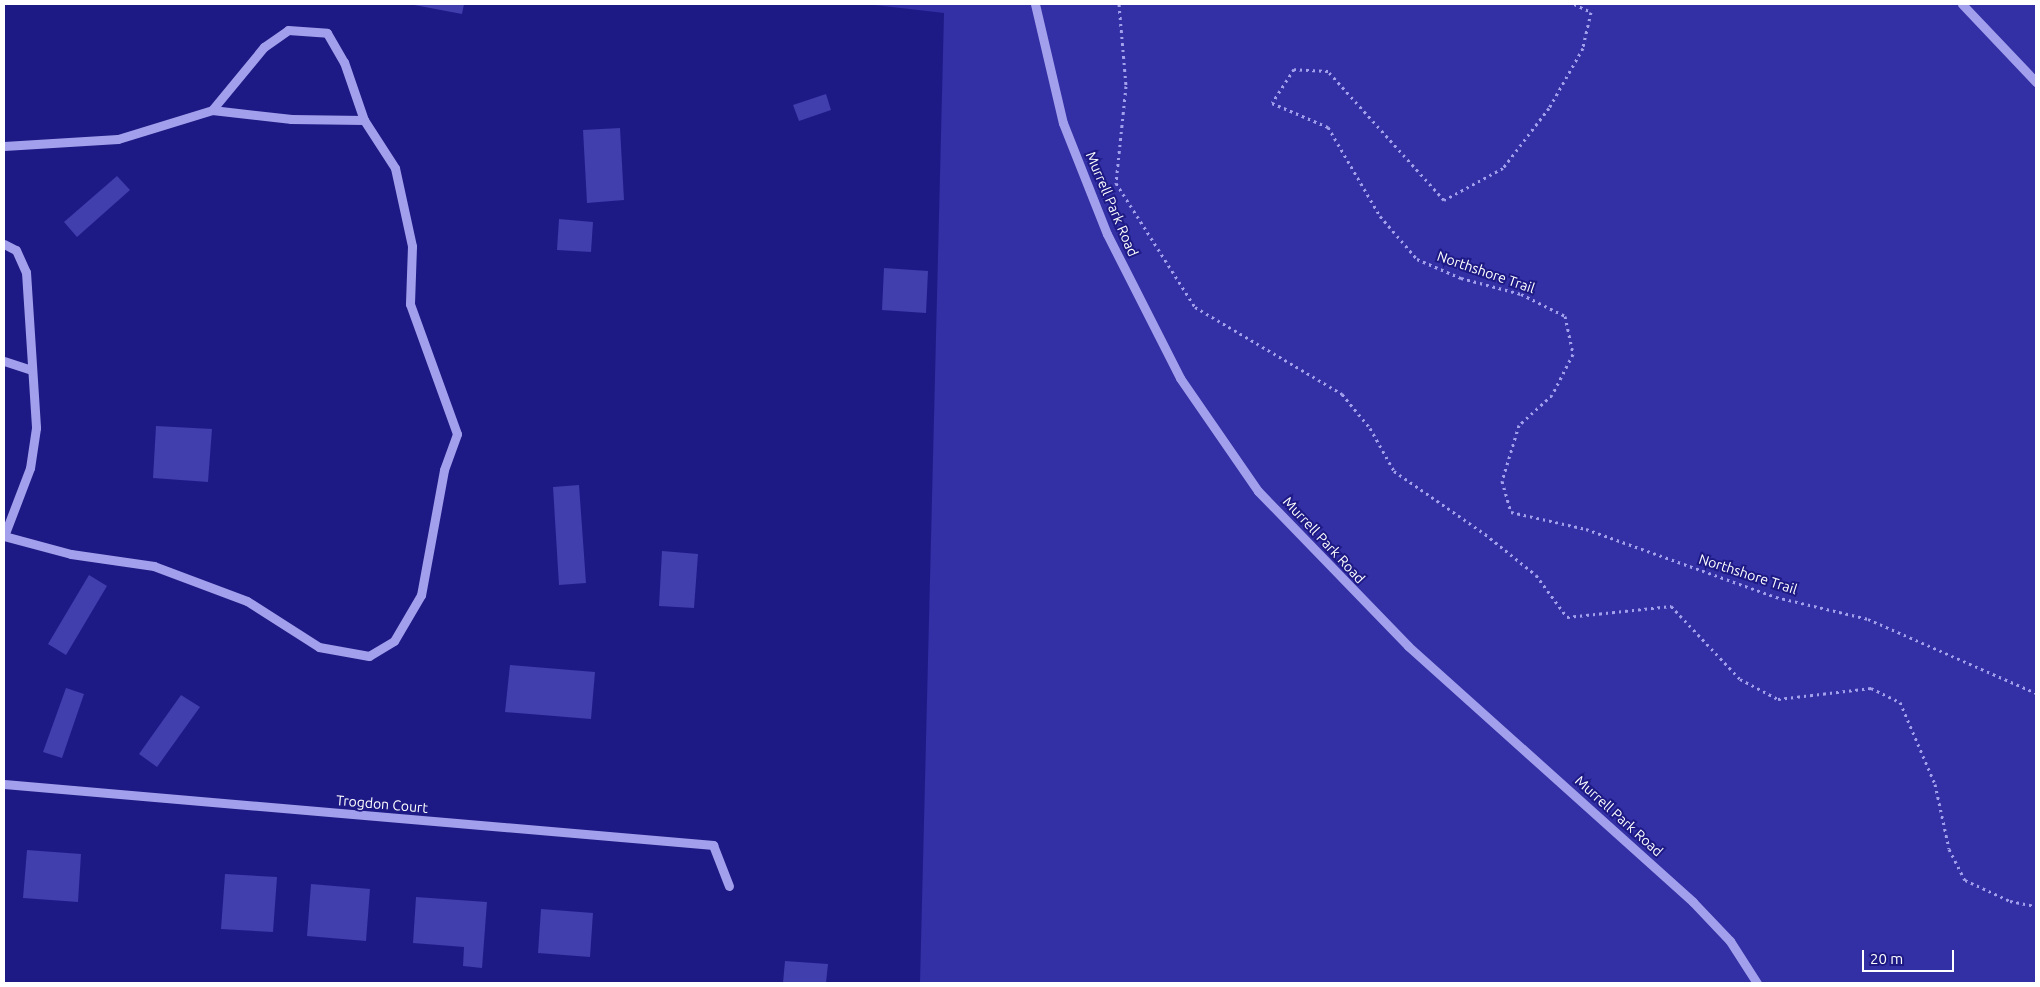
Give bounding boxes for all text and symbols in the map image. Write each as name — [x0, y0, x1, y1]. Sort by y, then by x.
street label: Murrell Park Road — [1082, 149, 1142, 259]
street label: Northshore Trail — [1435, 247, 1537, 297]
street label: Murrell Park Road — [1280, 493, 1368, 587]
street label: Northshore Trail — [1697, 550, 1799, 598]
street label: Murrell Park Road — [1572, 772, 1666, 860]
street label: Trogdon Court — [335, 792, 429, 816]
scale bar — [1865, 940, 1958, 972]
text: 20 m — [1870, 950, 1903, 967]

